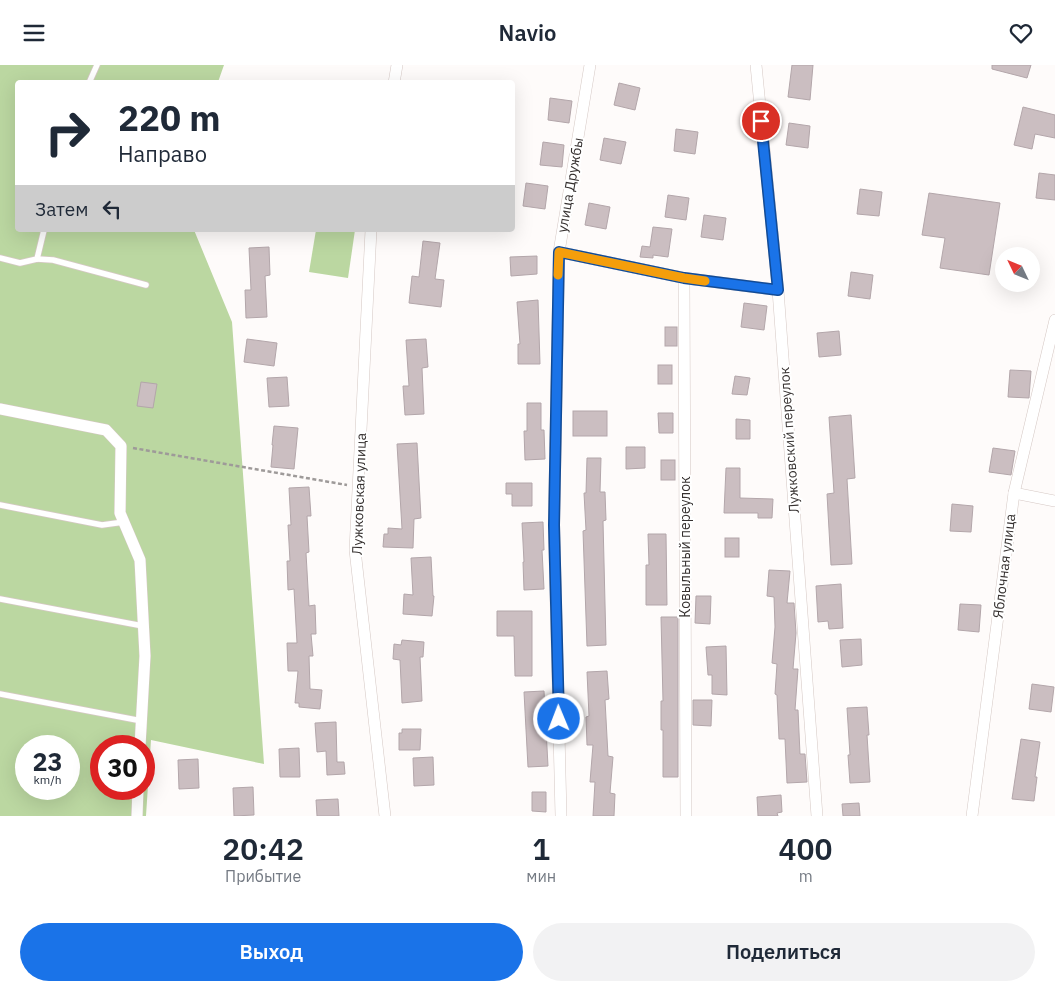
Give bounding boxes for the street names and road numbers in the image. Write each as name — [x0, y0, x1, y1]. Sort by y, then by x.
street label: улица Дружбы — [553, 136, 587, 234]
street label: Лужковский переулок — [775, 366, 803, 514]
street label: Лужковская улица — [348, 432, 370, 555]
street label: Ковыльный переулок — [676, 476, 694, 618]
street label: Яблочная улица — [989, 512, 1019, 619]

